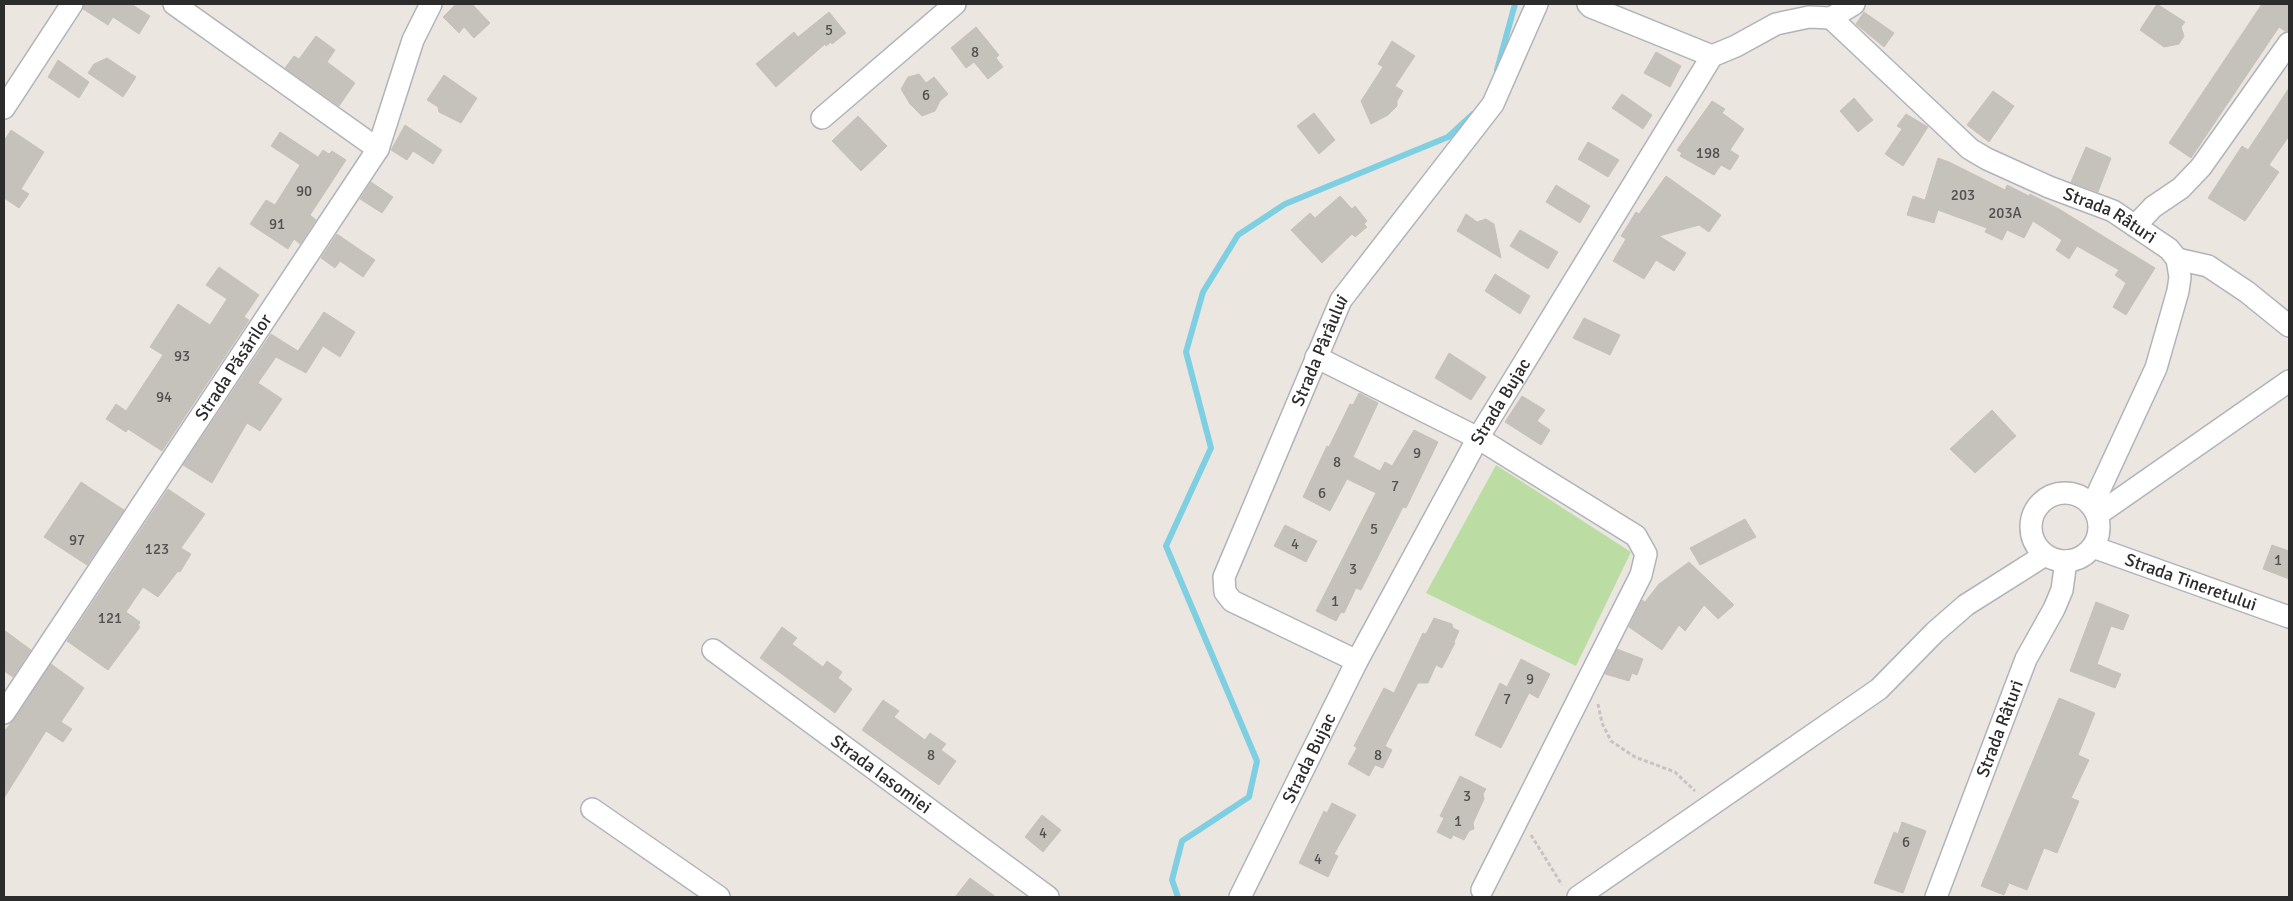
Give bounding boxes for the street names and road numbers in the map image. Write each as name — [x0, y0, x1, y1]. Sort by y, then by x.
street label: Strada Râturi — [2060, 182, 2161, 248]
street label: Strada Pârâului — [1286, 290, 1353, 409]
street label: Strada Păsărilor — [190, 309, 277, 425]
street label: Strada Bujac — [1465, 354, 1535, 449]
street label: Strada Tineretului — [2122, 548, 2260, 616]
street label: Strada Râturi — [1971, 677, 2028, 780]
street label: Strada Bujac — [1277, 709, 1340, 807]
street label: Strada Iasomiei — [827, 730, 936, 818]

